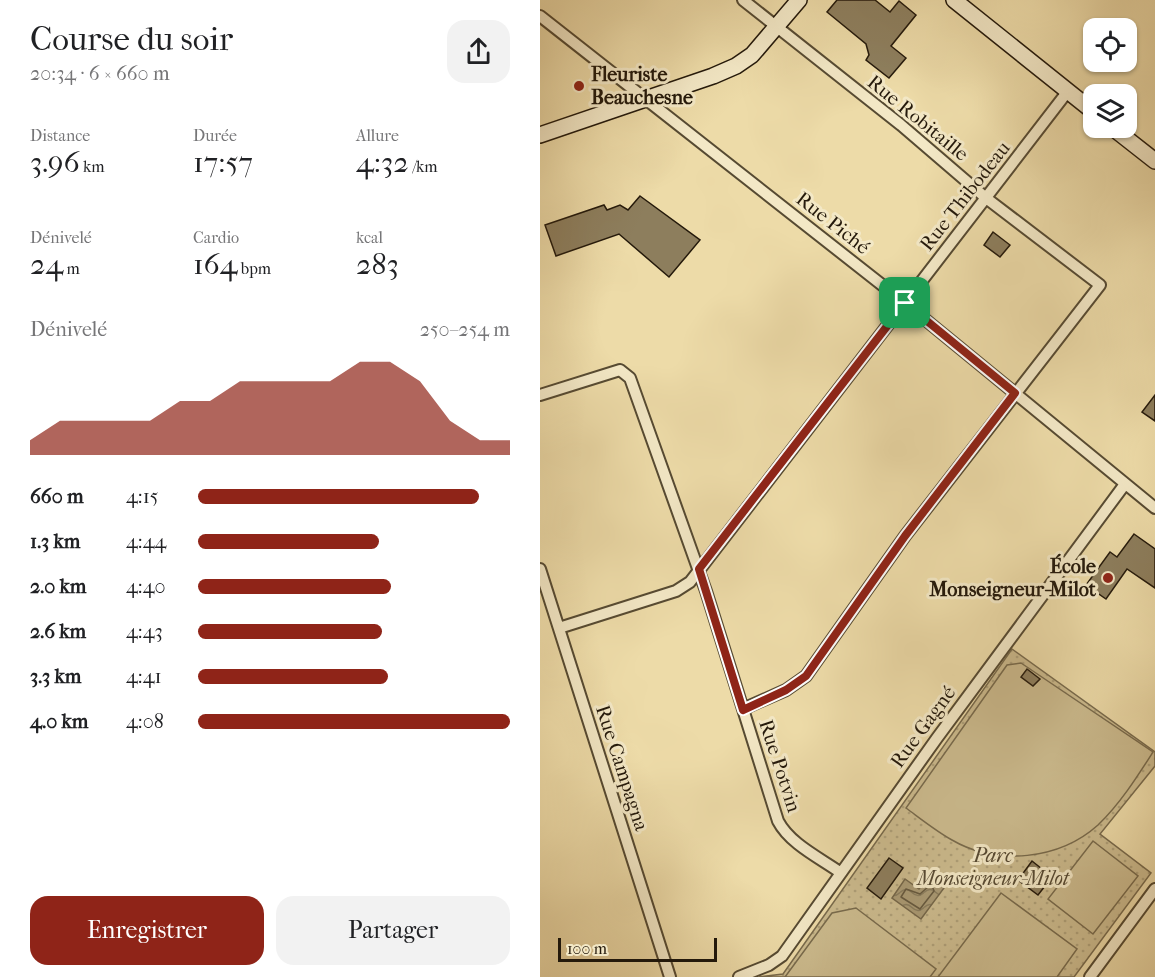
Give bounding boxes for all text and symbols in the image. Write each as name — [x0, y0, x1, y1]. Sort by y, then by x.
map controls — [1083, 18, 1137, 138]
button: locate — [1083, 18, 1137, 72]
text: Course du soir — [30, 20, 233, 59]
button: share — [447, 20, 510, 83]
text: 20:34 · 6 × 660 m — [30, 62, 170, 85]
place label: Fleuriste Beauchesne — [590, 63, 693, 109]
street label: Rue Robitaille — [863, 70, 973, 166]
marker: Fleuriste Beauchesne — [572, 79, 586, 93]
button: layers — [1083, 84, 1137, 138]
text: Distance — [30, 126, 90, 145]
text: Durée — [193, 126, 237, 145]
text: Allure — [356, 126, 399, 145]
street label: Rue Thibodeau — [915, 136, 1015, 255]
text: 3.96 — [30, 145, 80, 180]
text: 17:57 — [193, 145, 253, 180]
text: 4:32 — [356, 145, 409, 180]
text: km — [80, 157, 105, 176]
text: /km — [409, 157, 438, 176]
street label: Rue Piché — [792, 187, 875, 259]
text: Dénivelé — [30, 228, 92, 247]
text: Cardio — [193, 228, 239, 247]
text: kcal — [356, 228, 383, 247]
text: 24 — [30, 247, 63, 282]
text: 164 — [193, 247, 237, 282]
text: 283 — [356, 247, 399, 282]
text: m — [63, 259, 80, 278]
text: bpm — [237, 259, 271, 278]
pin — [879, 277, 930, 328]
icon: arrive — [888, 286, 921, 319]
text: Dénivelé — [30, 318, 107, 341]
text: 250–254 m — [420, 318, 510, 341]
text: 660 m — [30, 485, 84, 508]
text: 4:15 — [126, 485, 158, 508]
text: 1.3 km — [30, 530, 80, 553]
text: 4:44 — [126, 530, 166, 553]
place label: École Monseigneur-Milot — [928, 553, 1097, 601]
marker: École Monseigneur-Milot — [1101, 571, 1115, 585]
text: 2.0 km — [30, 575, 86, 598]
text: 4:40 — [126, 575, 166, 598]
text: 2.6 km — [30, 620, 86, 643]
text: 4:43 — [126, 620, 163, 643]
text: 3.3 km — [30, 665, 81, 688]
text: 4:41 — [126, 665, 162, 688]
street label: Rue Gagné — [886, 682, 960, 772]
street label: Rue Campagna — [591, 702, 653, 834]
text: 4.0 km — [30, 710, 88, 733]
text: 4:08 — [126, 710, 164, 733]
street label: Rue Potvin — [754, 717, 806, 816]
park label: Parc Monseigneur-Milot — [915, 844, 1071, 890]
button: Enregistrer — [30, 896, 264, 965]
button: Partager — [276, 896, 510, 965]
scale bar — [558, 935, 717, 962]
text: 100 m — [567, 939, 607, 958]

